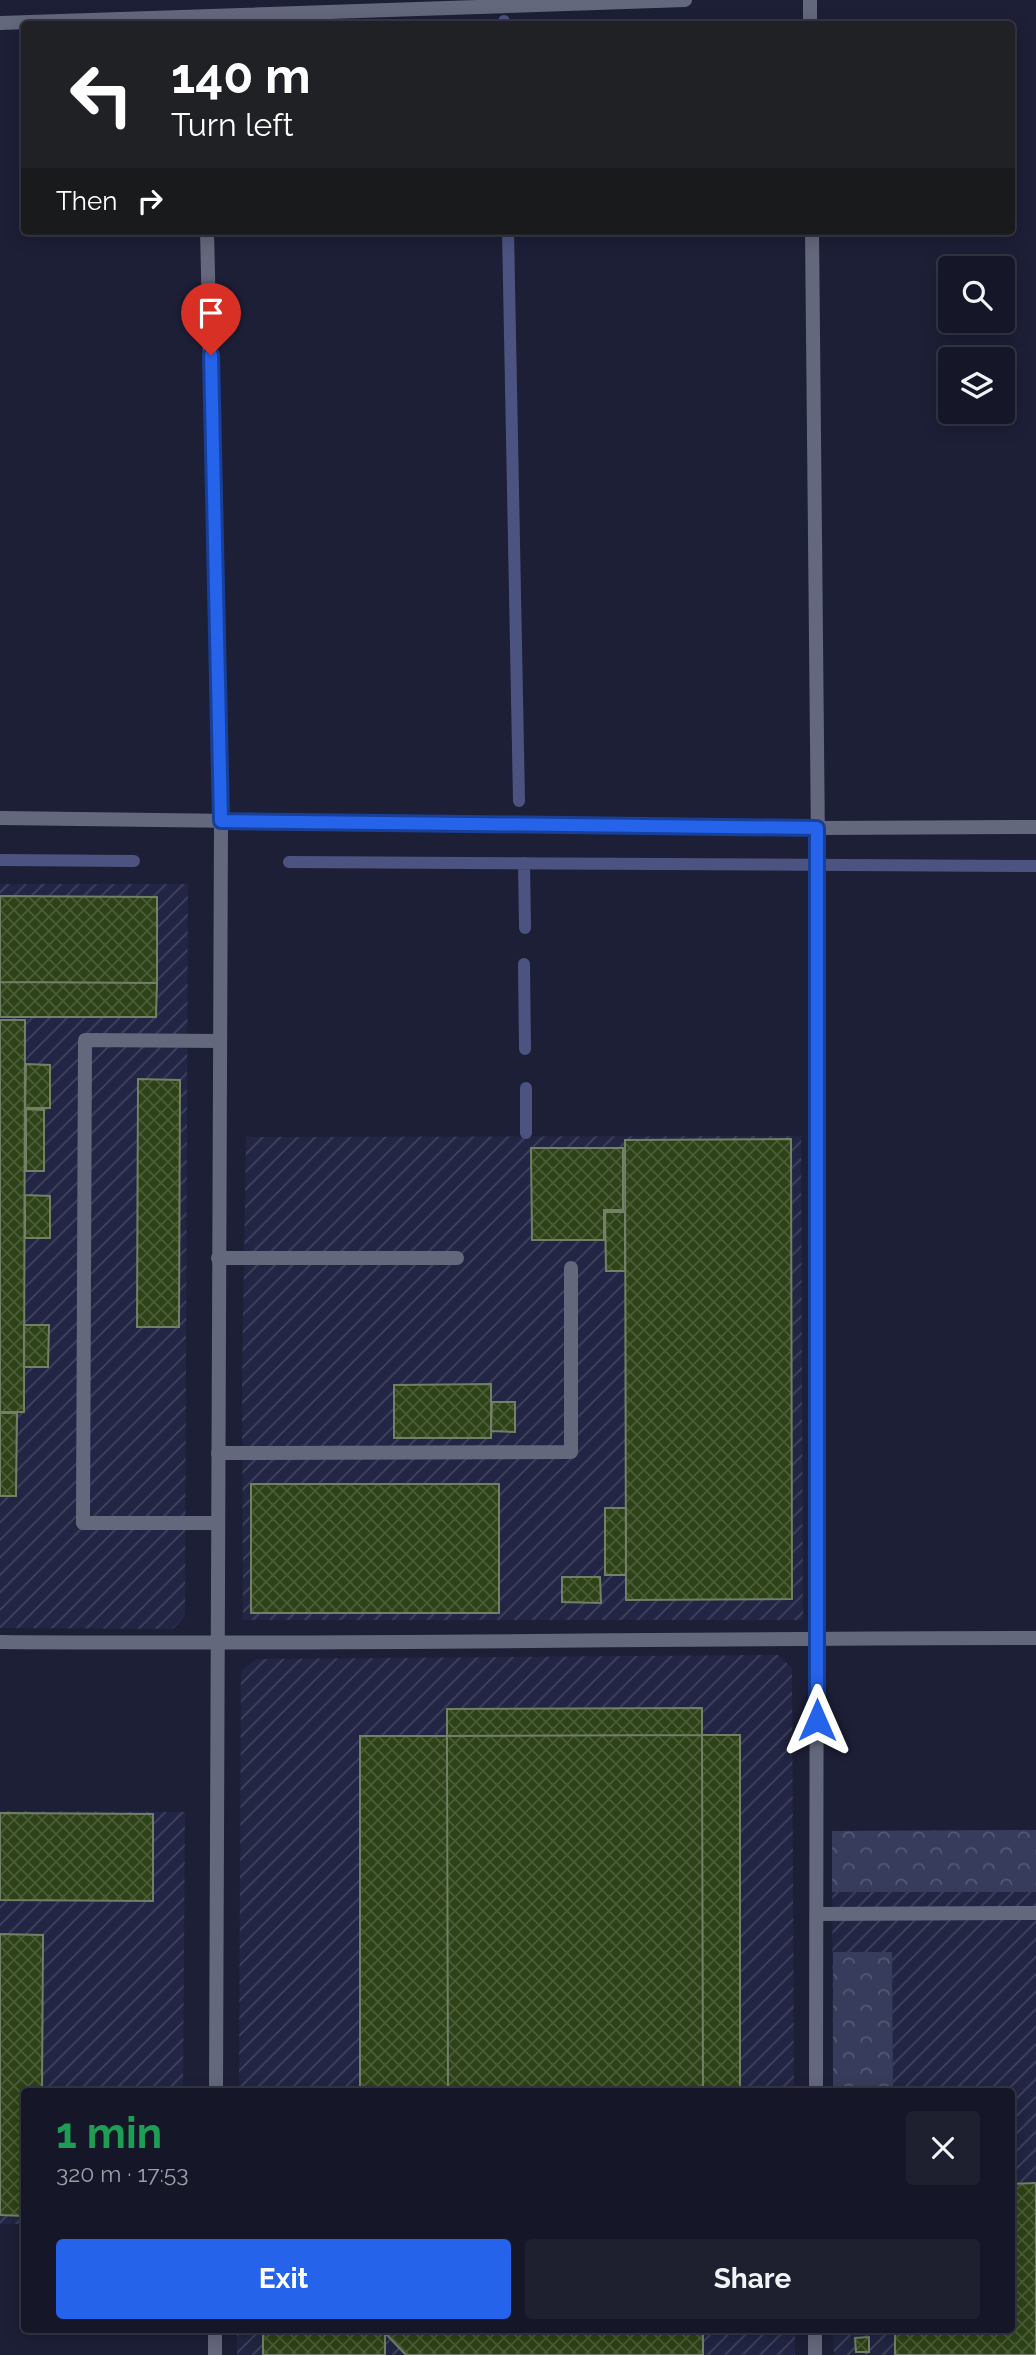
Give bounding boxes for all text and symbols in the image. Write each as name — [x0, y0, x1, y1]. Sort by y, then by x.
text: 140 m — [171, 47, 311, 104]
icon: left — [56, 49, 147, 140]
text: Turn left — [171, 106, 293, 143]
icon: right — [131, 182, 169, 220]
text: Then — [56, 186, 117, 216]
map controls — [938, 256, 1015, 424]
button: search — [938, 256, 1015, 333]
pin — [181, 283, 241, 355]
icon: arrive — [192, 294, 230, 332]
button: layers — [938, 347, 1015, 424]
position arrow — [780, 1683, 854, 1757]
text: 1 min — [56, 2109, 162, 2158]
button: close — [906, 2111, 980, 2185]
text: 320 m · 17:53 — [56, 2160, 189, 2187]
button: Exit — [56, 2239, 511, 2319]
button: Share — [525, 2239, 980, 2319]

